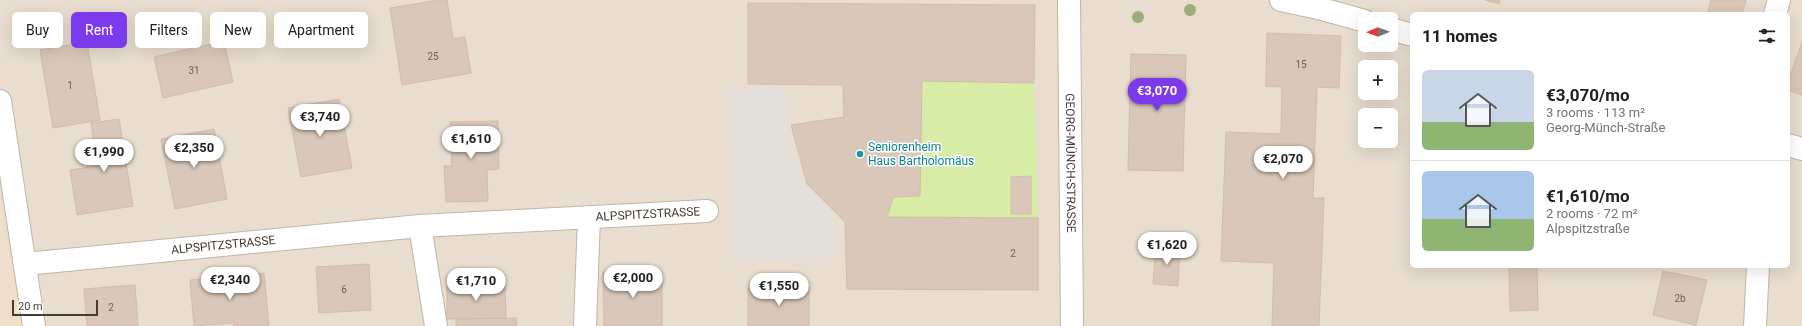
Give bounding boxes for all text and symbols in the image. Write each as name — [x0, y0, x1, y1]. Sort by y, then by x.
chip: Buy — [12, 12, 63, 48]
chip: Rent — [71, 12, 127, 48]
chip: Filters — [135, 12, 202, 48]
chip: New — [210, 12, 266, 48]
chip: Apartment — [274, 12, 368, 48]
north arrow — [1358, 12, 1398, 52]
map controls — [1358, 12, 1398, 148]
icon: filters — [1756, 25, 1778, 47]
text: 11 homes — [1422, 26, 1498, 46]
house number: 25 — [427, 51, 439, 62]
house number: 15 — [1295, 59, 1307, 70]
button: + — [1358, 60, 1398, 100]
house number: 31 — [188, 65, 200, 76]
pin: €3,070 — [1124, 78, 1190, 112]
house number: 1 — [67, 80, 73, 91]
text: €3,070 — [1137, 83, 1177, 98]
text: €3,070/mo — [1546, 85, 1630, 105]
icon: home — [1454, 86, 1502, 134]
street label: GEORG-MÜNCH-STRASSE — [1063, 93, 1078, 233]
pin: €3,740 — [287, 104, 353, 138]
text: 3 rooms · 113 m² — [1546, 105, 1645, 120]
button: − — [1358, 108, 1398, 148]
text: €3,740 — [300, 109, 340, 124]
text: Georg-Münch-Straße — [1546, 120, 1665, 135]
pin: €1,610 — [438, 126, 504, 160]
text: €1,610 — [451, 131, 491, 146]
pin: €2,350 — [161, 135, 227, 169]
pin: €1,990 — [71, 139, 137, 173]
text: €2,350 — [174, 140, 214, 155]
place label: Seniorenheim Haus Bartholomäus — [868, 140, 974, 168]
text: €1,990 — [84, 144, 124, 159]
pin: €2,070 — [1250, 146, 1316, 180]
marker: Seniorenheim Haus Bartholomäus — [855, 149, 865, 159]
text: €2,070 — [1263, 151, 1303, 166]
text: €1,610/mo — [1546, 186, 1630, 206]
icon: home — [1454, 187, 1502, 235]
street label: ALPSPITZSTRASSE — [595, 204, 701, 224]
text: 2 rooms · 72 m² — [1546, 206, 1638, 221]
text: Alpspitzstraße — [1546, 221, 1630, 236]
pin: €1,620 — [1134, 232, 1200, 266]
street label: ALPSPITZSTRASSE — [170, 233, 276, 257]
text: €1,620 — [1147, 237, 1187, 252]
house number: 2 — [1010, 248, 1016, 259]
pin: €2,000 — [600, 265, 666, 299]
pin: €2,340 — [197, 267, 263, 301]
pin: €1,710 — [443, 268, 509, 302]
text: €2,000 — [613, 270, 653, 285]
text: €2,340 — [210, 272, 250, 287]
text: €1,710 — [456, 273, 496, 288]
pin: €1,550 — [746, 273, 812, 307]
text: €1,550 — [759, 278, 799, 293]
house number: 6 — [341, 284, 347, 295]
house number: 2b — [1674, 293, 1686, 304]
scale bar — [12, 298, 98, 317]
text: 20 m — [18, 300, 43, 313]
house number: 2 — [108, 302, 114, 313]

